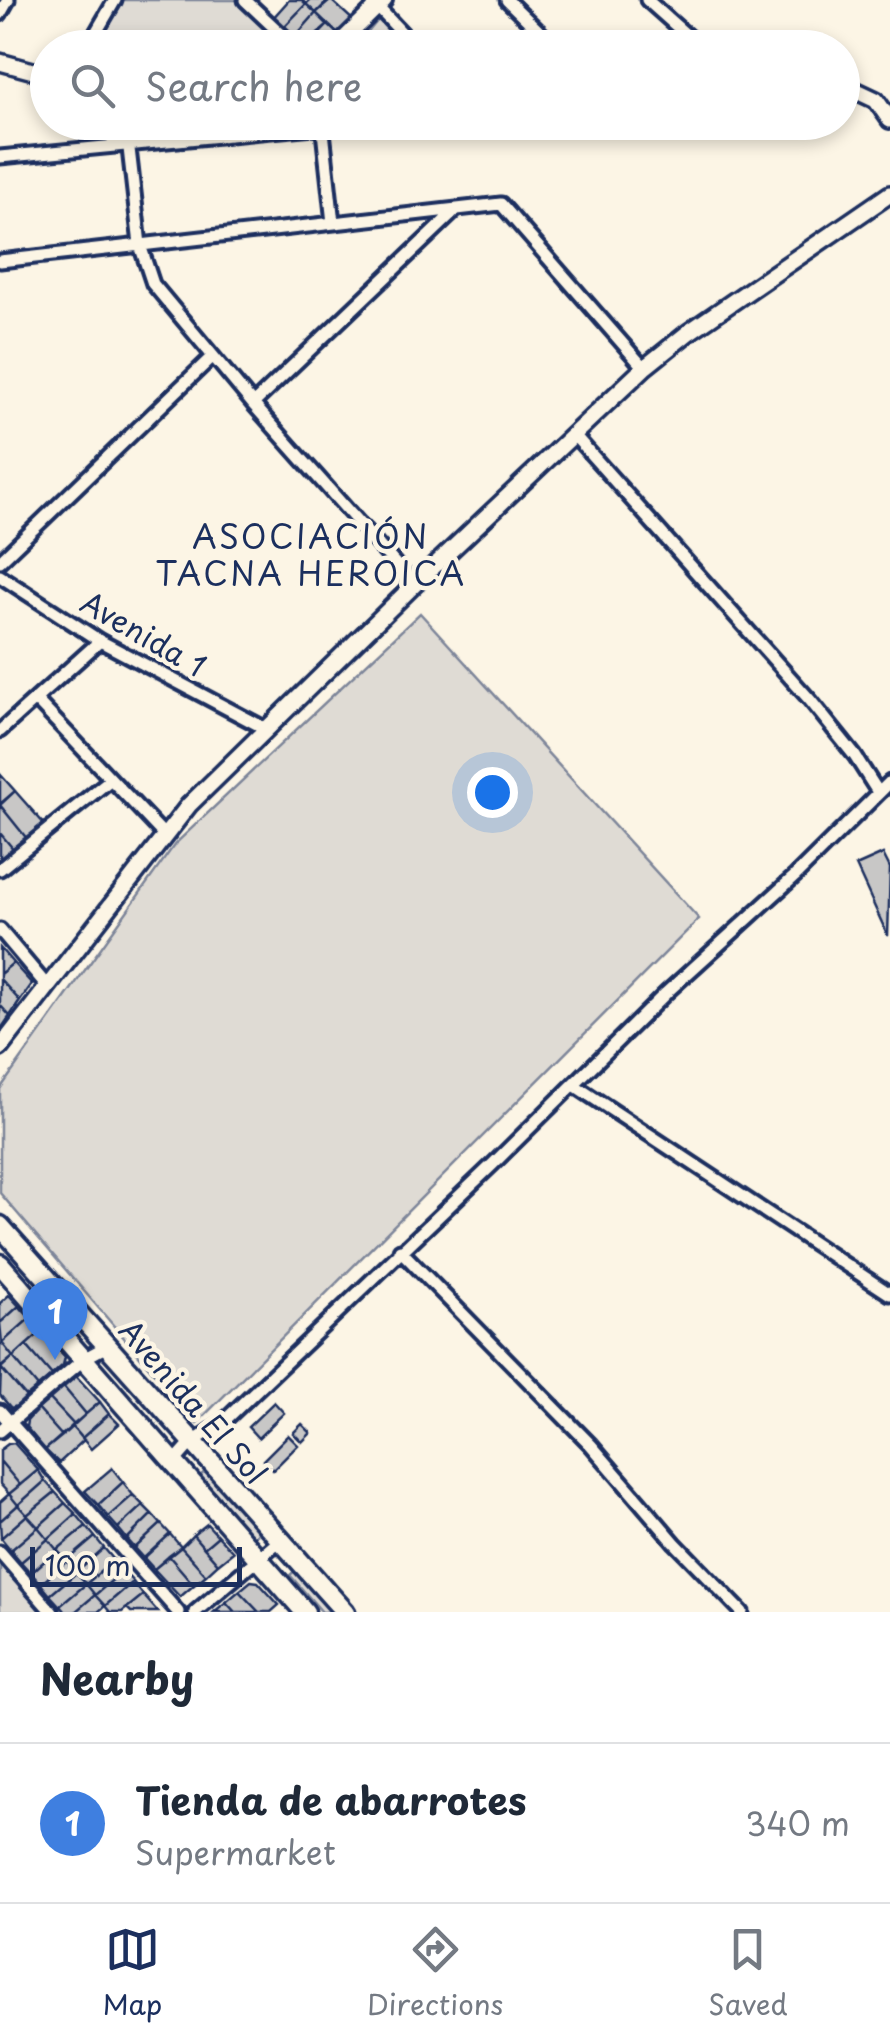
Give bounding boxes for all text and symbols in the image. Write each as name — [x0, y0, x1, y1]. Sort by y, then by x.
search box — [30, 30, 860, 140]
text: Search here — [145, 57, 362, 114]
icon: search — [65, 58, 120, 113]
district label: ASOCIACIÓN TACNA HEROICA — [155, 512, 467, 597]
street label: Avenida 1 — [73, 579, 215, 687]
your location — [467, 767, 518, 818]
pin: 1 — [22, 1278, 88, 1360]
street label: Avenida El Sol — [110, 1309, 278, 1493]
scale bar — [30, 1542, 242, 1586]
text: 100 m — [45, 1543, 131, 1586]
text: Nearby — [40, 1646, 194, 1709]
text: Tienda de abarrotes — [135, 1771, 527, 1828]
text: 1 — [65, 1799, 80, 1847]
text: 340 m — [745, 1799, 850, 1847]
text: Supermarket — [135, 1828, 336, 1876]
tab: Map — [102, 1922, 162, 2025]
tab: Directions — [367, 1922, 503, 2025]
tab: Saved — [708, 1922, 788, 2025]

